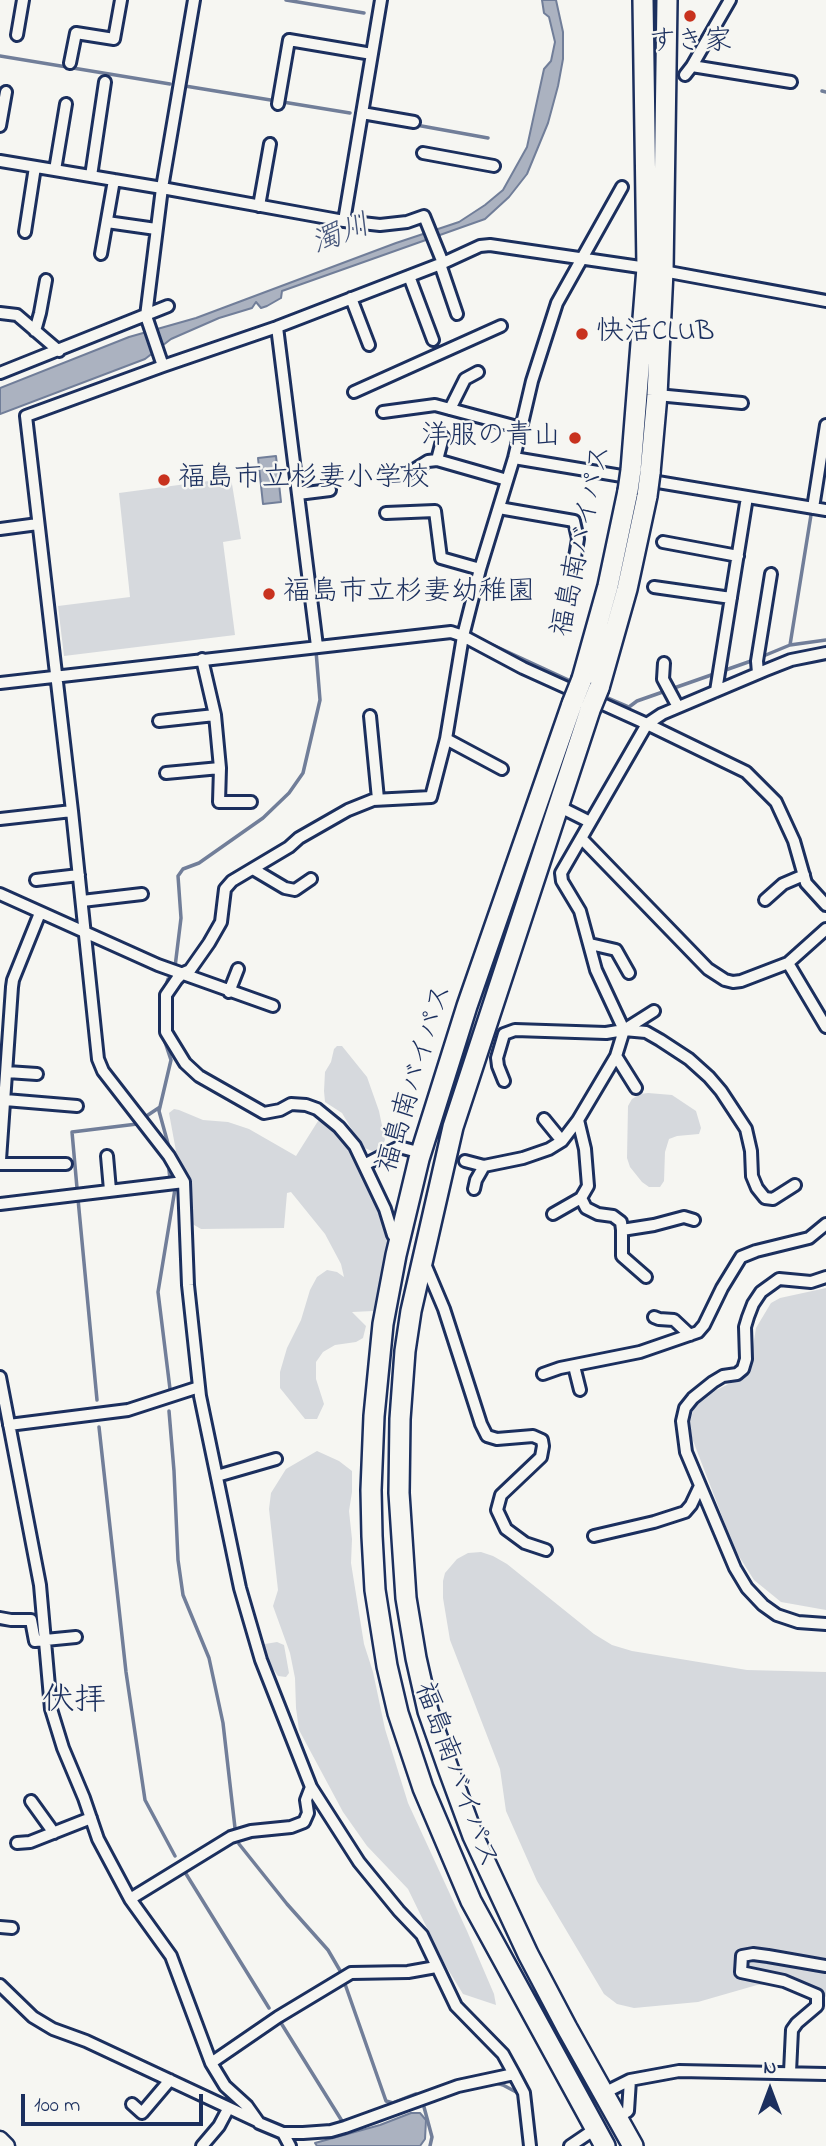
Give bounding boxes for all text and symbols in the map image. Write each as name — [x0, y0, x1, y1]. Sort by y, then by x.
marker: すき家 — [682, 8, 698, 24]
place label: すき家 — [648, 27, 732, 61]
water label: 濁川 — [308, 209, 376, 265]
place label: 快活CLUB — [596, 317, 714, 351]
marker: 快活CLUB — [574, 326, 590, 342]
place label: 洋服の青山 — [421, 421, 561, 455]
marker: 洋服の青山 — [567, 430, 583, 446]
street label: 福島南バイパス — [547, 442, 621, 640]
place label: 福島市立杉妻小学校 — [178, 463, 430, 497]
marker: 福島市立杉妻小学校 — [156, 472, 172, 488]
place label: 福島市立杉妻幼稚園 — [283, 577, 535, 611]
marker: 福島市立杉妻幼稚園 — [261, 586, 277, 602]
street label: 福島南バイパス — [372, 980, 462, 1178]
street label: 福島南バイパス — [405, 1678, 503, 1874]
district label: 伏拝 — [42, 1685, 106, 1723]
north arrow — [735, 2055, 805, 2125]
text: N — [764, 2055, 776, 2082]
scale bar — [24, 2080, 206, 2124]
text: 100 m — [34, 2091, 80, 2121]

